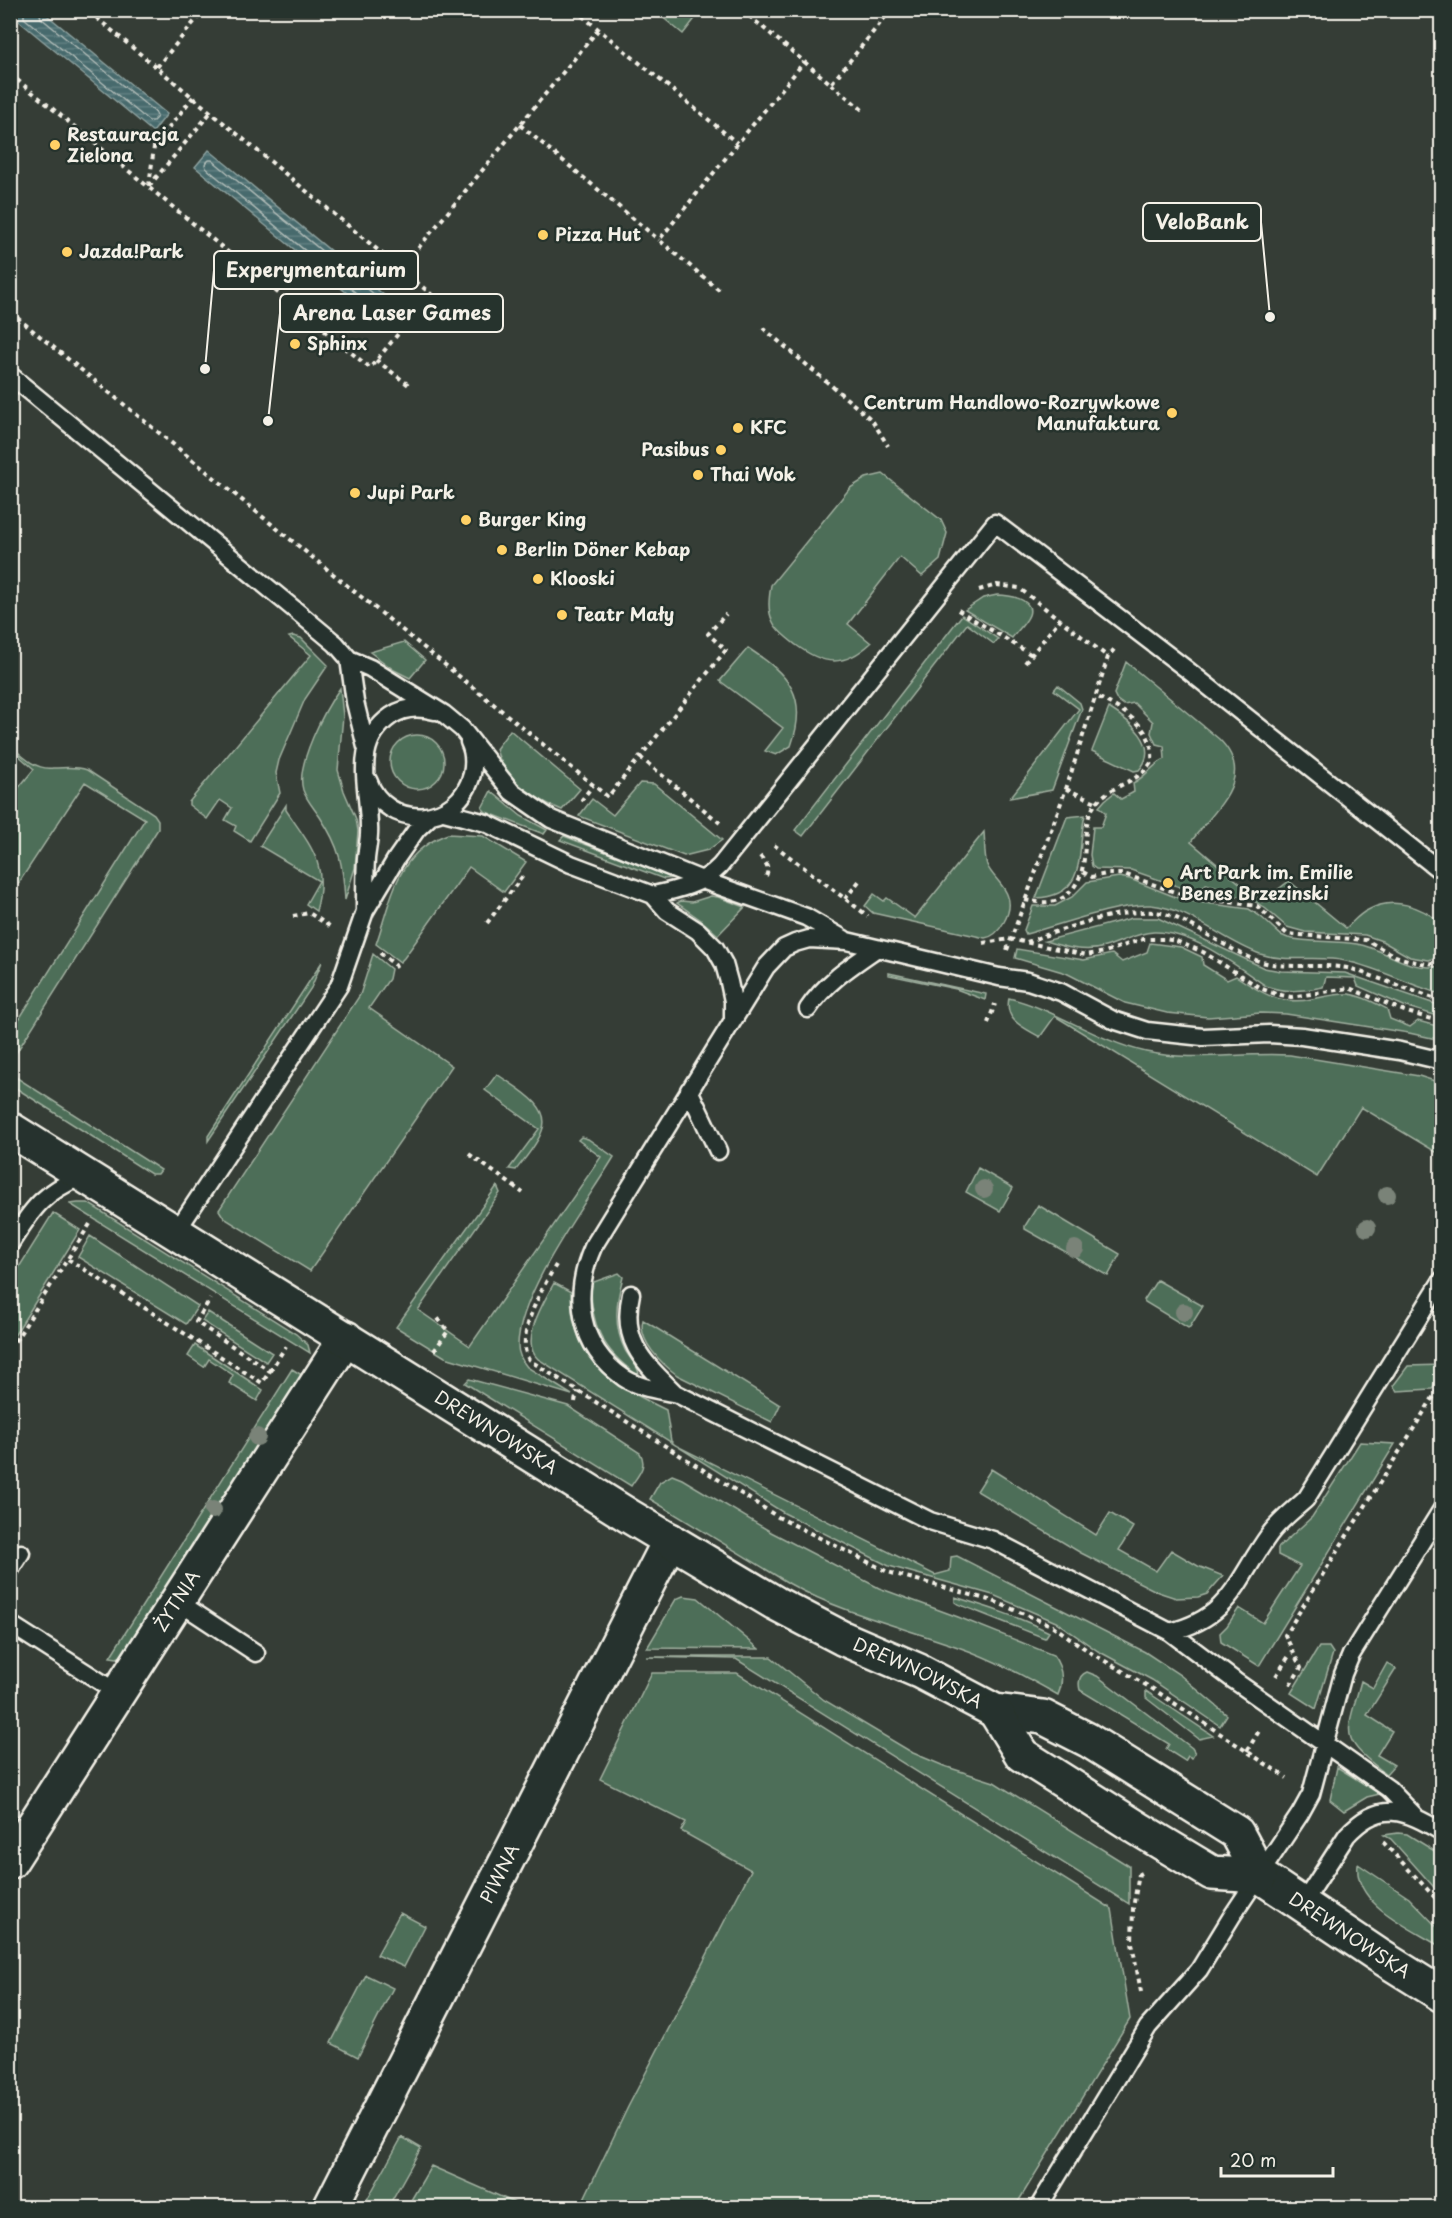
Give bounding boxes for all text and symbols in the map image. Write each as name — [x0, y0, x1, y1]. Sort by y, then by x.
place label: Restauracja Zielona — [67, 120, 179, 168]
marker: Restauracja Zielona — [48, 138, 62, 152]
callout: VeloBank — [1143, 203, 1261, 241]
text: VeloBank — [1155, 206, 1249, 236]
place label: Pizza Hut — [555, 220, 642, 247]
marker: Pizza Hut — [536, 228, 550, 242]
place label: Jazda!Park — [79, 237, 184, 264]
marker: Jazda!Park — [60, 245, 74, 259]
callout: Experymentarium — [214, 251, 418, 289]
text: Experymentarium — [226, 254, 406, 284]
callout: Arena Laser Games — [280, 294, 503, 332]
text: Arena Laser Games — [292, 297, 491, 327]
place label: Sphinx — [307, 329, 367, 356]
marker: Sphinx — [288, 337, 302, 351]
place label: Centrum Handlowo-Rozrywkowe Manufaktura — [863, 388, 1161, 436]
marker: Centrum Handlowo-Rozrywkowe Manufaktura — [1165, 406, 1179, 420]
place label: KFC — [750, 413, 787, 440]
marker: KFC — [731, 421, 745, 435]
place label: Pasibus — [641, 435, 709, 462]
marker: Pasibus — [714, 443, 728, 457]
place label: Thai Wok — [710, 460, 797, 487]
marker: Thai Wok — [691, 468, 705, 482]
place label: Jupi Park — [367, 478, 455, 505]
marker: Jupi Park — [348, 486, 362, 500]
place label: Burger King — [478, 505, 586, 532]
marker: Burger King — [459, 513, 473, 527]
place label: Berlin Döner Kebap — [514, 535, 690, 562]
marker: Berlin Döner Kebap — [495, 543, 509, 557]
place label: Klooski — [550, 564, 615, 591]
marker: Klooski — [531, 572, 545, 586]
place label: Teatr Mały — [574, 600, 674, 627]
marker: Teatr Mały — [555, 608, 569, 622]
place label: Art Park im. Emilie Benes Brzezinski — [1179, 858, 1353, 906]
marker: Art Park im. Emilie Benes Brzezinski — [1161, 876, 1175, 890]
street label: DREWNOWSKA — [430, 1383, 563, 1480]
street label: ŻYTNIA — [146, 1564, 206, 1636]
street label: DREWNOWSKA — [849, 1629, 988, 1714]
street label: PIWNA — [472, 1839, 525, 1907]
street label: DREWNOWSKA — [1284, 1884, 1416, 1984]
scale bar — [1221, 2140, 1334, 2178]
text: 20 m — [1230, 2146, 1276, 2173]

